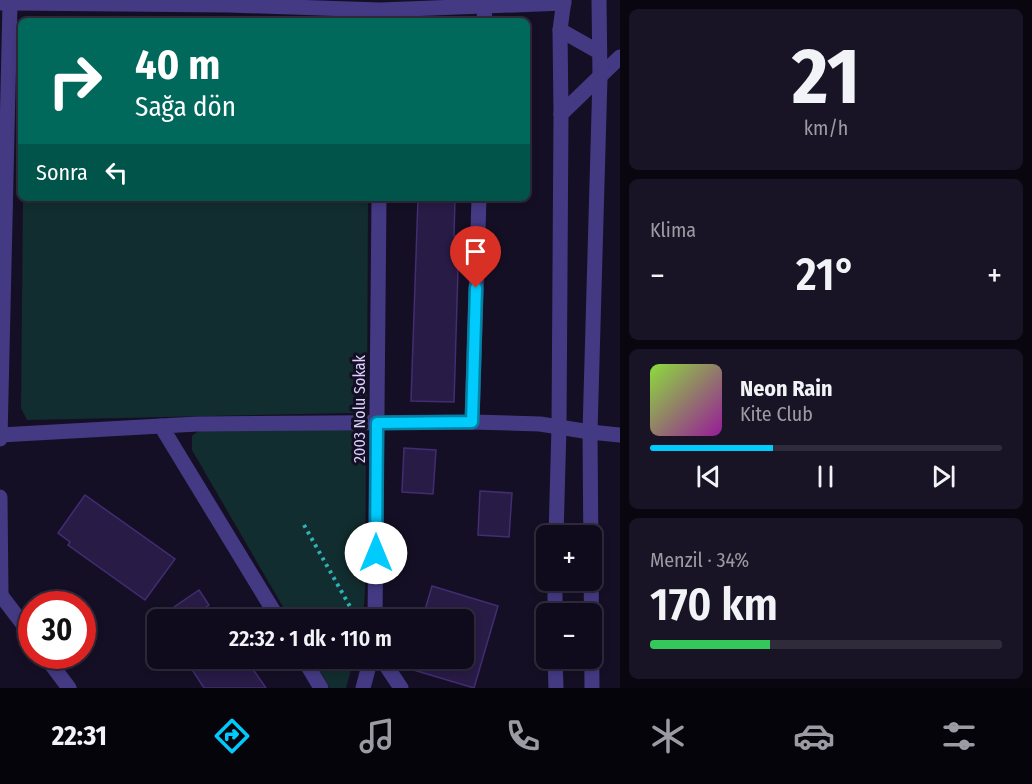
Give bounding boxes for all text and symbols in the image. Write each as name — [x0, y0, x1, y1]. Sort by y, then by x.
text: 21 — [792, 30, 860, 124]
text: 40 m — [135, 40, 220, 90]
icon: right — [36, 42, 114, 120]
text: Sağa dön — [135, 91, 236, 123]
text: km/h — [804, 116, 848, 140]
icon: left — [100, 156, 133, 189]
text: Sonra — [36, 159, 88, 186]
text: Klima — [650, 218, 696, 242]
pin — [450, 226, 501, 288]
icon: arrive — [459, 235, 492, 268]
text: 21° — [796, 248, 856, 302]
text: − — [650, 256, 665, 296]
text: + — [987, 256, 1002, 296]
street label: 2003 Nolu Sokak — [350, 355, 369, 463]
text: Neon Rain — [740, 375, 833, 402]
text: Kite Club — [740, 402, 813, 426]
icon: previous — [692, 460, 725, 493]
icon: pause — [809, 460, 842, 493]
icon: next — [927, 460, 960, 493]
position arrow — [344, 521, 408, 585]
map controls — [536, 525, 602, 669]
button: + — [536, 525, 602, 591]
text: Menzil · 34% — [650, 548, 749, 572]
text: 170 km — [650, 578, 778, 632]
speed limit sign: 30 — [18, 591, 96, 669]
button: − — [536, 603, 602, 669]
text: 22:32 · 1 dk · 110 m — [229, 625, 392, 652]
icon: directions — [211, 715, 253, 757]
icon: music — [356, 715, 398, 757]
icon: phone — [502, 715, 544, 757]
icon: climate — [647, 715, 689, 757]
icon: car — [793, 715, 835, 757]
icon: filters — [938, 715, 980, 757]
text: 22:31 — [52, 720, 107, 752]

